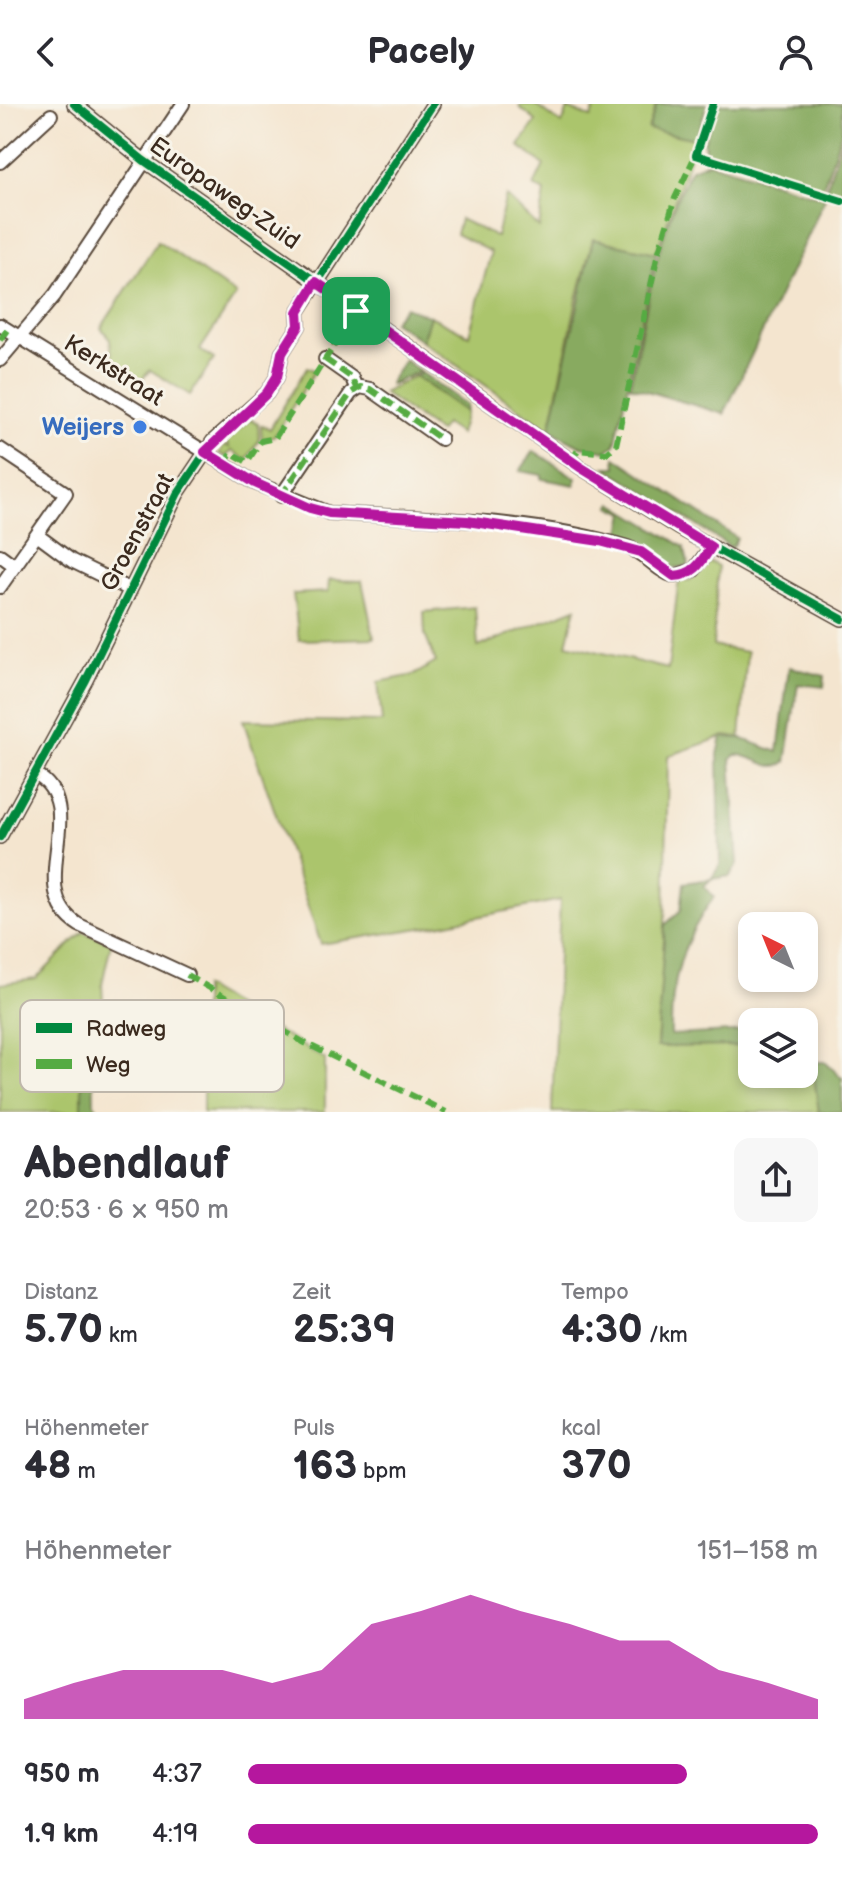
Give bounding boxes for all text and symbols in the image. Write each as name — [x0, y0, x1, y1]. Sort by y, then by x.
icon: back — [24, 30, 68, 74]
icon: person — [774, 30, 818, 74]
text: Pacely — [367, 31, 475, 74]
street label: Europaweg-Zuid — [144, 131, 305, 256]
pin — [322, 277, 390, 345]
icon: arrive — [334, 289, 378, 333]
street label: Kerkstraat — [59, 328, 169, 413]
place label: Weijers — [42, 413, 124, 442]
marker: Weijers — [131, 418, 149, 436]
street label: Groenstraat — [94, 468, 181, 596]
north arrow — [738, 912, 818, 992]
map controls — [738, 912, 818, 1088]
legend — [20, 1000, 284, 1092]
button: layers — [738, 1008, 818, 1088]
text: Radweg — [86, 1016, 166, 1043]
text: Weg — [86, 1052, 131, 1079]
text: Abendlauf — [24, 1138, 230, 1191]
button: share — [734, 1138, 818, 1222]
text: 20:53 · 6 × 950 m — [24, 1195, 229, 1226]
text: Distanz — [24, 1279, 98, 1306]
text: Zeit — [293, 1279, 331, 1306]
text: Tempo — [561, 1279, 629, 1306]
text: 5.70 — [24, 1306, 103, 1354]
text: 25:39 — [293, 1306, 396, 1354]
text: 4:30 — [561, 1306, 643, 1354]
text: km — [103, 1322, 138, 1349]
text: /km — [643, 1322, 688, 1349]
text: Höhenmeter — [24, 1415, 148, 1442]
text: Puls — [293, 1415, 335, 1442]
text: kcal — [561, 1415, 601, 1442]
text: 48 — [24, 1442, 72, 1490]
text: 163 — [293, 1442, 357, 1490]
text: 370 — [561, 1442, 632, 1490]
text: m — [72, 1458, 96, 1485]
text: bpm — [357, 1458, 406, 1485]
text: Höhenmeter — [24, 1536, 171, 1567]
text: 151–158 m — [697, 1536, 818, 1567]
text: 950 m — [24, 1759, 100, 1790]
text: 4:37 — [152, 1759, 202, 1790]
text: 1.9 km — [24, 1819, 99, 1850]
text: 4:19 — [152, 1819, 198, 1850]

